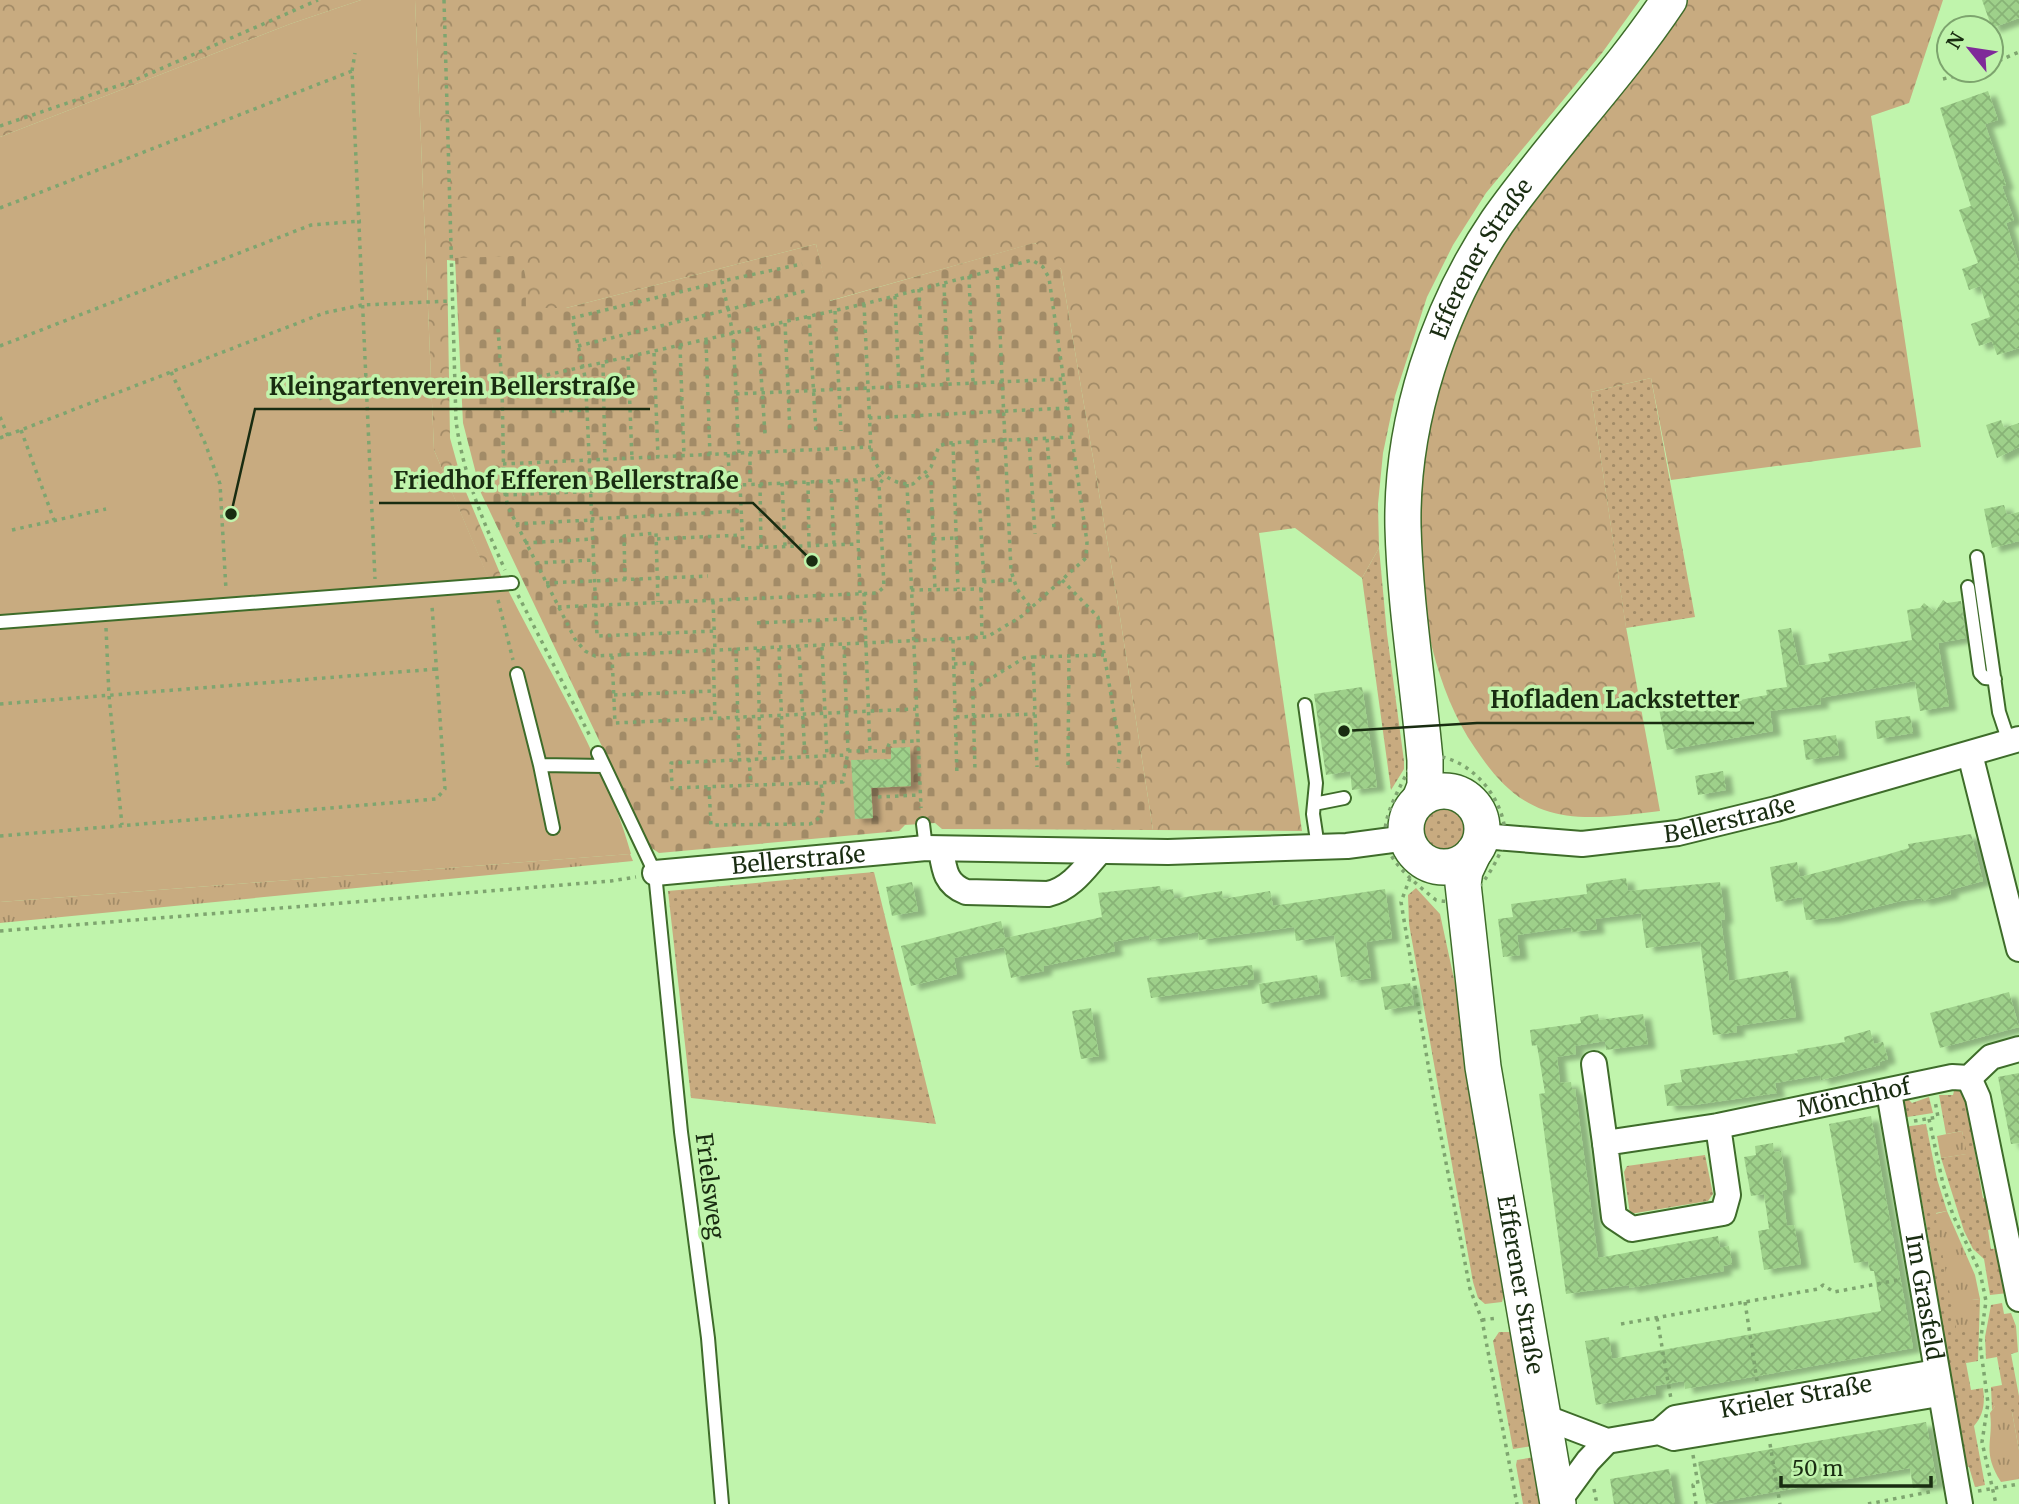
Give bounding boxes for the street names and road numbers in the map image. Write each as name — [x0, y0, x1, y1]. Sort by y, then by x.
street label: Efferener Straße — [1423, 172, 1538, 343]
street label: Bellerstraße — [1662, 789, 1799, 849]
street label: Bellerstraße — [730, 839, 867, 880]
street label: Mönchhof — [1795, 1071, 1914, 1123]
street label: Frielsweg — [690, 1131, 731, 1241]
street label: Efferener Straße — [1491, 1193, 1550, 1376]
street label: Im Grasfeld — [1900, 1231, 1950, 1362]
street label: Krieler Straße — [1718, 1369, 1874, 1424]

